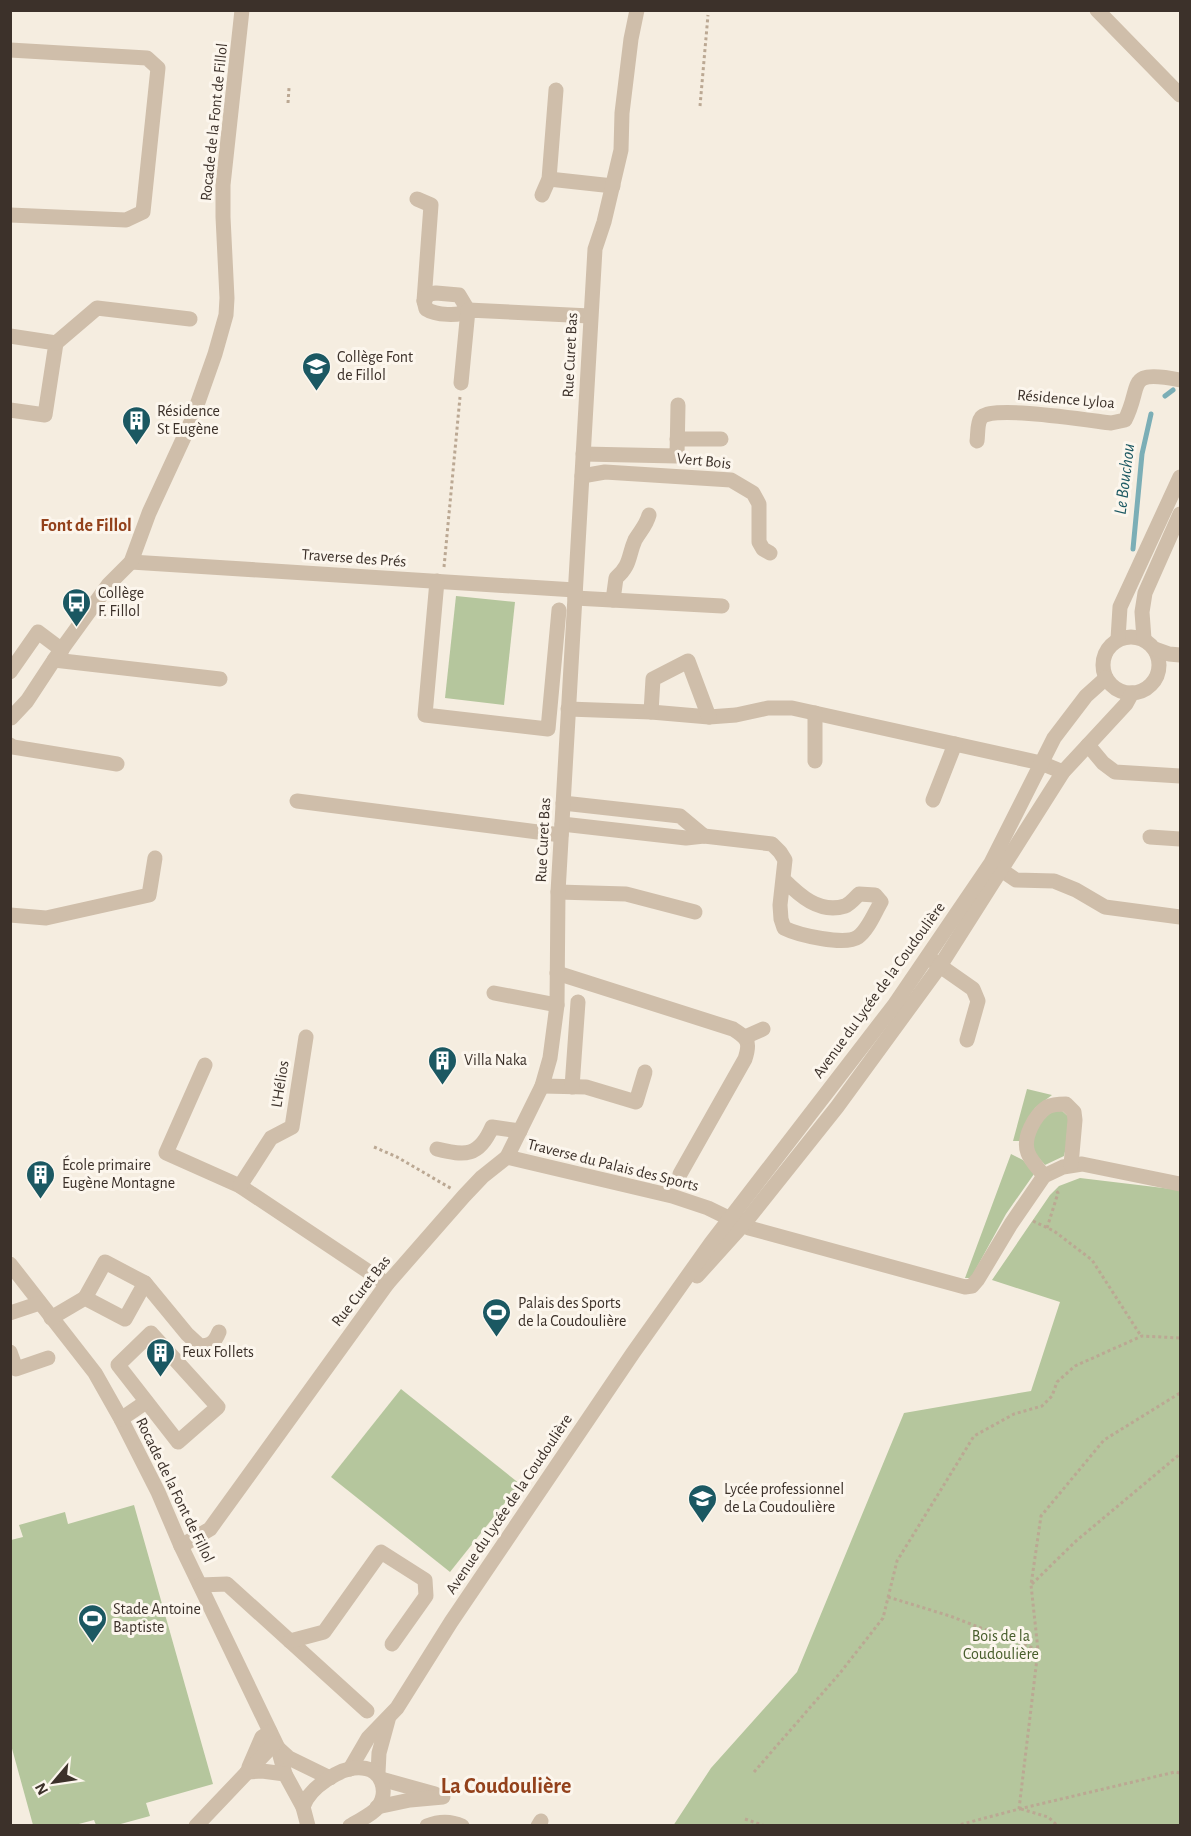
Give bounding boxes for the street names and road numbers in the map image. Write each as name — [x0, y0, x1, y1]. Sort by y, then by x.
street label: Rocade de la Font de Fillol — [198, 42, 230, 202]
street label: Rue Curet Bas — [560, 312, 580, 398]
street label: Résidence Lyloa — [1016, 387, 1115, 412]
street label: Vert Bois — [676, 450, 732, 472]
street label: Traverse des Prés — [301, 546, 407, 570]
street label: Rue Curet Bas — [533, 797, 553, 883]
street label: Avenue du Lycée de la Coudoulière — [810, 899, 949, 1082]
street label: L'Hélios — [268, 1059, 292, 1109]
street label: Traverse du Palais des Sports — [526, 1136, 700, 1194]
street label: Rue Curet Bas — [329, 1253, 394, 1329]
street label: Avenue du Lycée de la Coudoulière — [443, 1411, 576, 1597]
street label: Rocade de la Font de Fillol — [133, 1415, 217, 1565]

